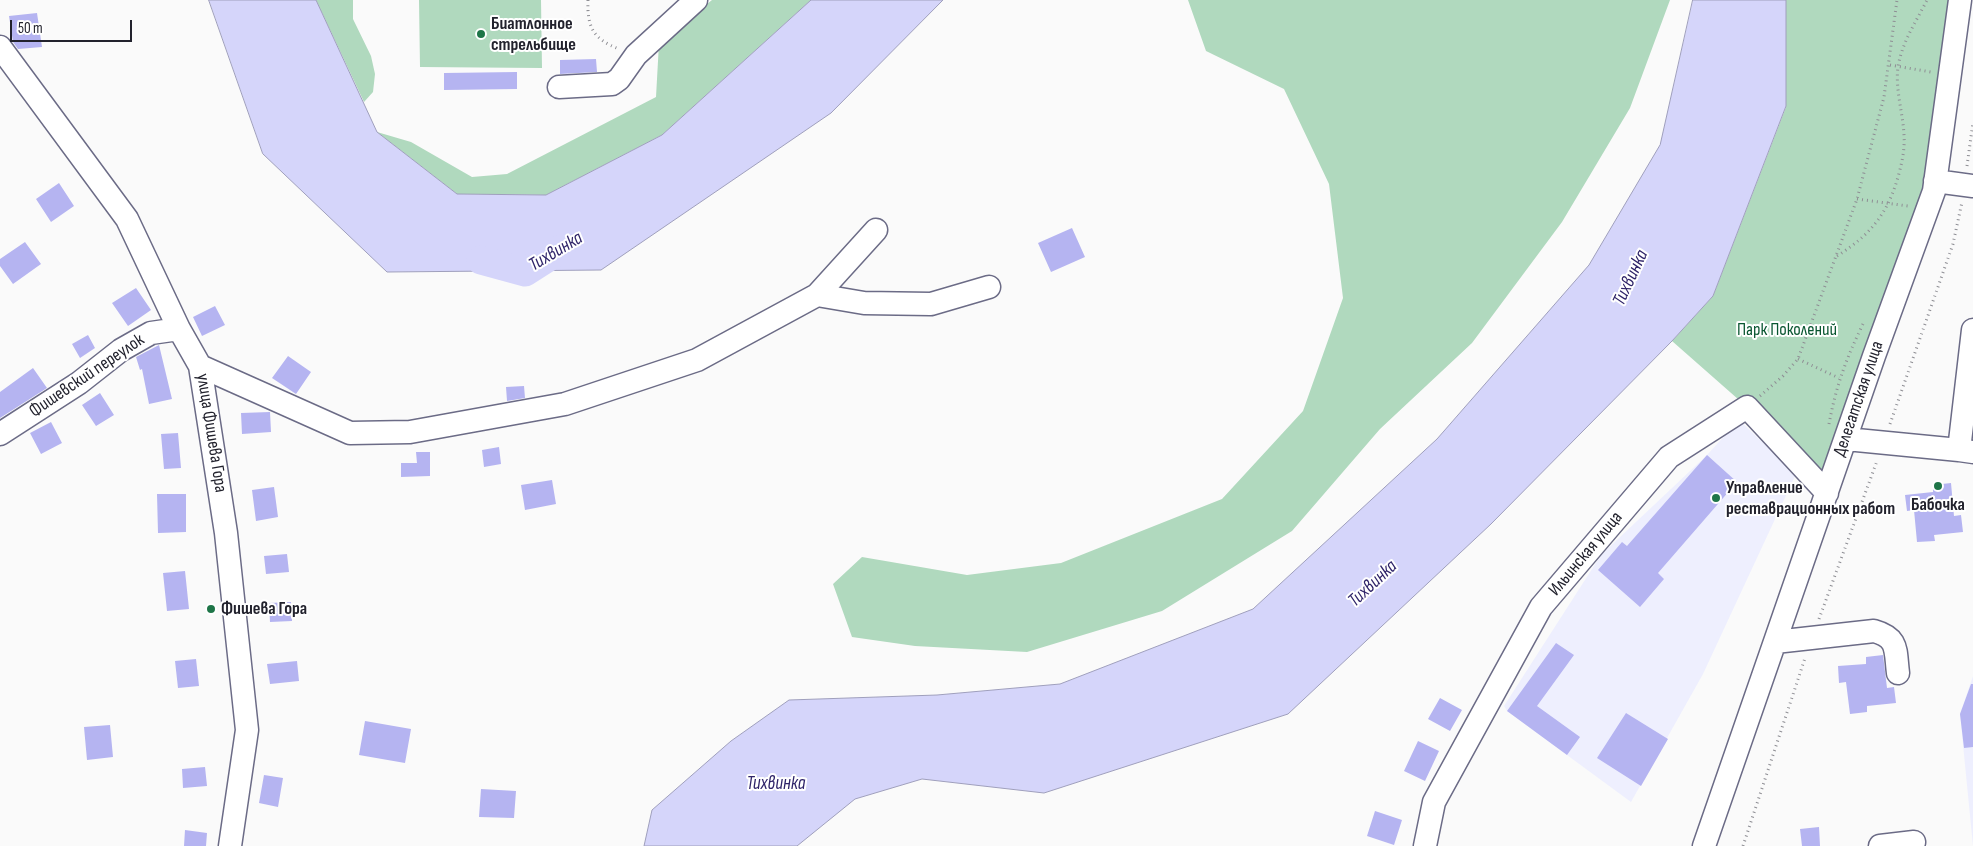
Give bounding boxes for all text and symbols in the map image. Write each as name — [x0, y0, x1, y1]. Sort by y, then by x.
scale bar — [12, 10, 135, 42]
place label: Биатлонное стрельбище — [491, 13, 576, 56]
text: 50 m — [18, 19, 43, 38]
marker: Биатлонное стрельбище — [475, 28, 487, 40]
water label: Тихвинка — [525, 227, 587, 277]
water label: Тихвинка — [1608, 247, 1654, 309]
park label: Парк Поколений — [1737, 319, 1837, 341]
street label: Фишевский переулок — [25, 330, 149, 422]
street label: Делегатская улица — [1829, 339, 1889, 459]
street label: улица Фишева Гора — [191, 372, 231, 494]
place label: Управление реставрационных работ — [1726, 477, 1895, 520]
marker: Бабочка — [1932, 480, 1944, 492]
marker: Управление реставрационных работ — [1710, 492, 1722, 504]
place label: Бабочка — [1911, 494, 1965, 516]
street label: Ильинская улица — [1545, 508, 1627, 600]
water label: Тихвинка — [1344, 556, 1402, 612]
place label: Фишева Гора — [221, 598, 307, 620]
marker: Фишева Гора — [205, 603, 217, 615]
water label: Тихвинка — [747, 773, 805, 795]

